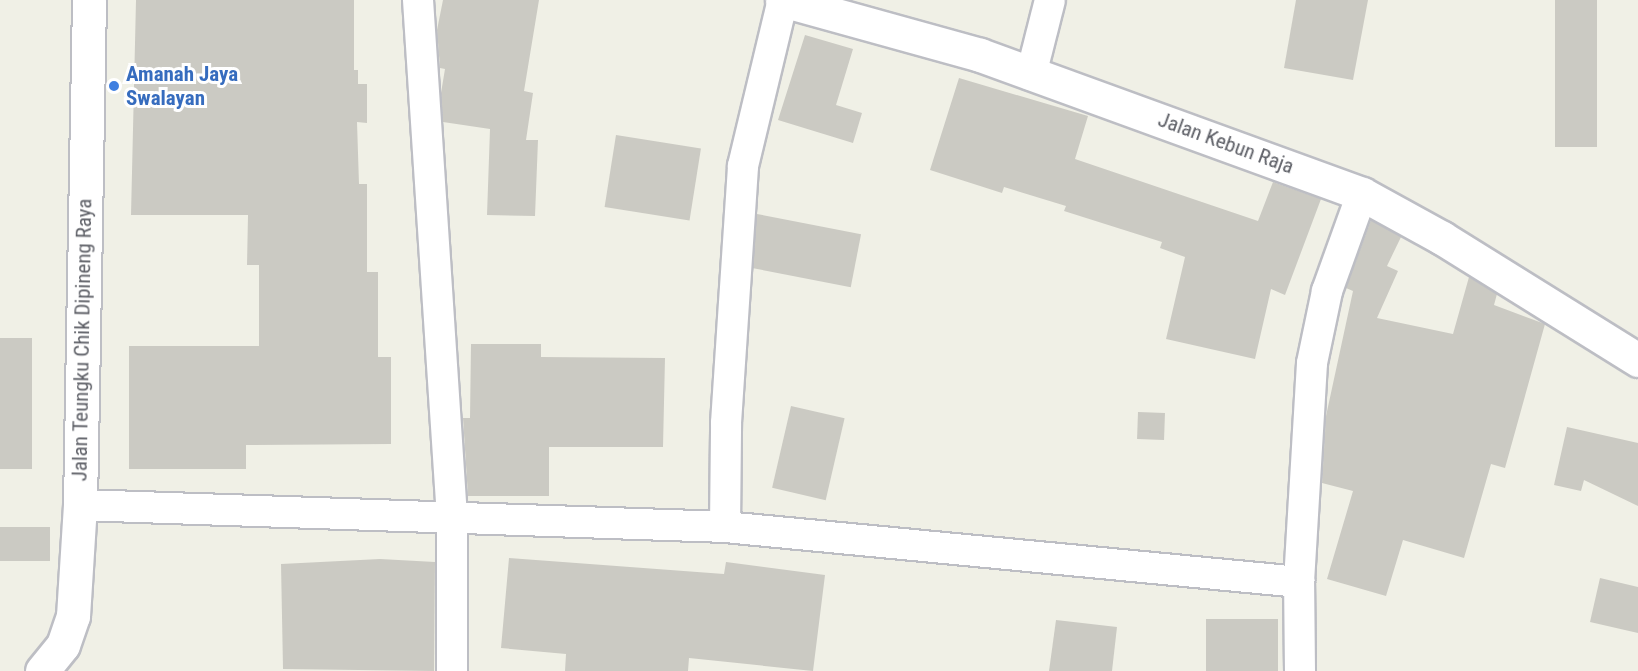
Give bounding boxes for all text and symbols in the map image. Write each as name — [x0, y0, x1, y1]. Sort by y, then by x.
place label: Amanah Jaya Swalayan — [126, 61, 238, 111]
marker: Amanah Jaya Swalayan — [107, 79, 121, 93]
street label: Jalan Kebun Raja — [1155, 107, 1297, 179]
street label: Jalan Teungku Chik Dipineng Raya — [67, 198, 97, 482]

